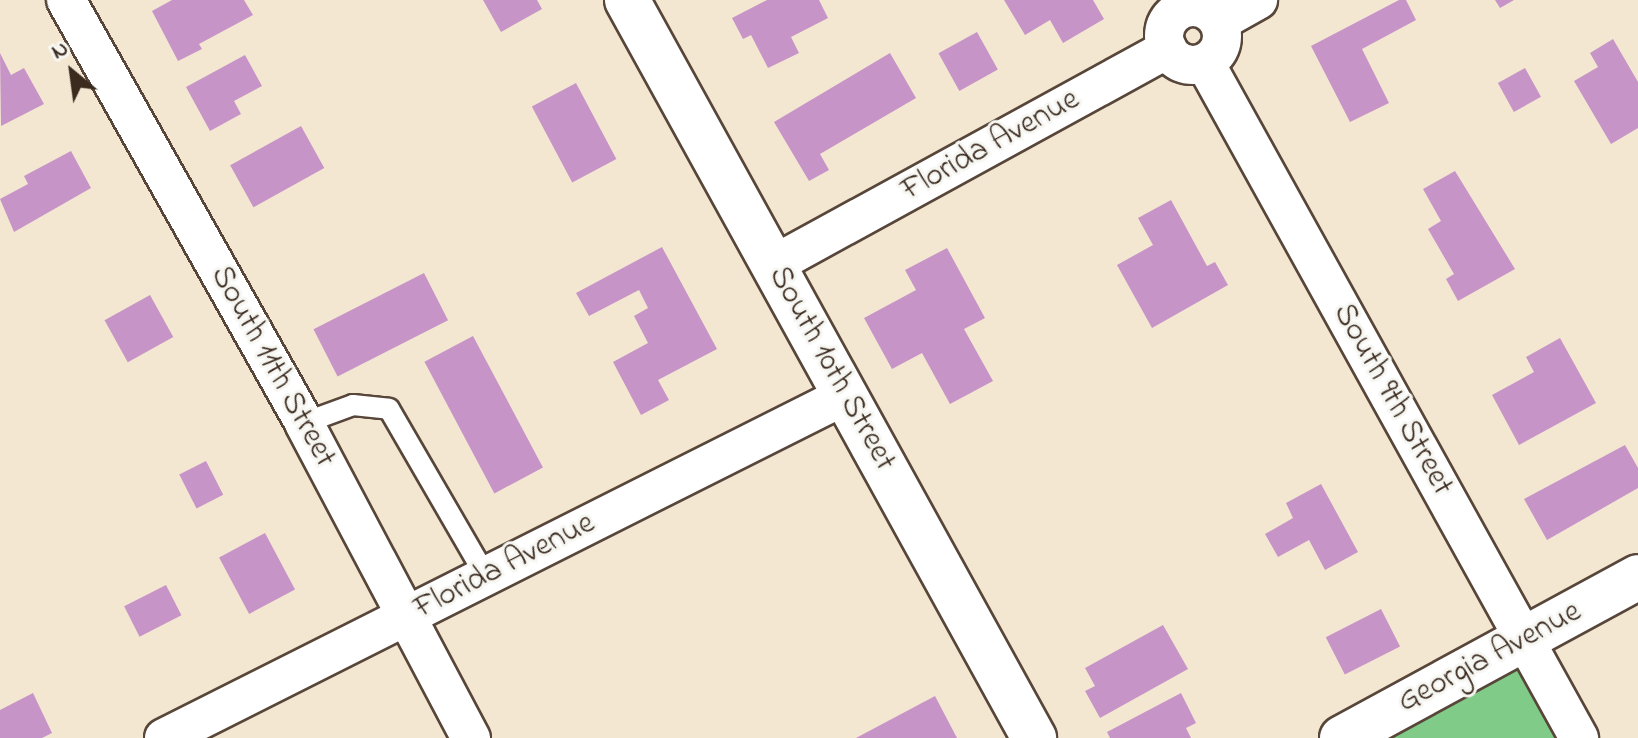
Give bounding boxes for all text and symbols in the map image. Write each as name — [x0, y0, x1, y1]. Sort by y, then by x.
north arrow — [32, 32, 112, 112]
text: N — [46, 33, 75, 69]
street label: Florida Avenue — [895, 81, 1087, 211]
street label: South 11th Street — [201, 260, 343, 474]
street label: South 10th Street — [759, 260, 903, 478]
street label: South 9th Street — [1323, 297, 1461, 503]
street label: Florida Avenue — [408, 505, 602, 629]
street label: Georgia Avenue — [1392, 594, 1588, 722]

